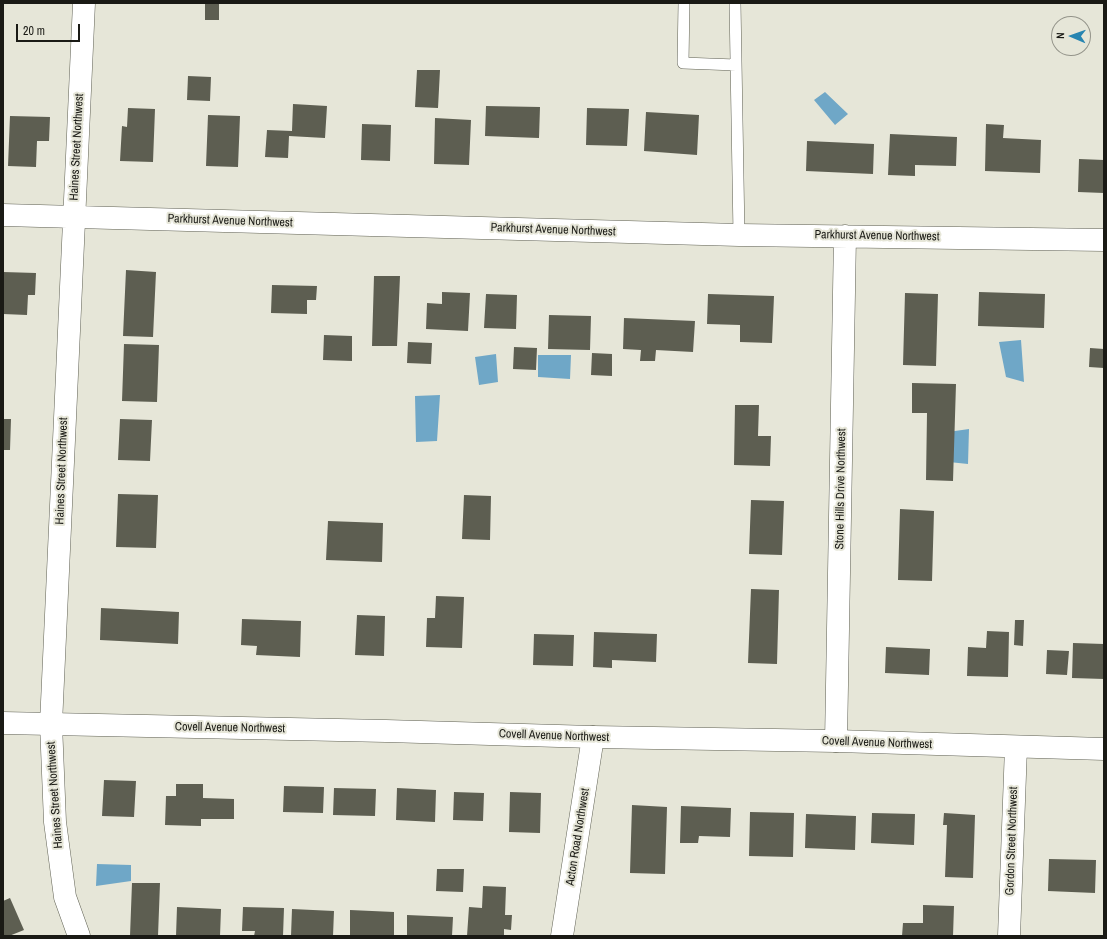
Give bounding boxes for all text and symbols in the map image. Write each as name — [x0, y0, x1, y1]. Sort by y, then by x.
scale bar — [18, 16, 82, 42]
north arrow — [1051, 16, 1091, 56]
text: 20 m — [23, 23, 45, 39]
text: N — [1053, 32, 1067, 39]
street label: Haines Street Northwest — [67, 93, 87, 201]
street label: Parkhurst Avenue Northwest — [167, 212, 293, 230]
street label: Parkhurst Avenue Northwest — [490, 221, 616, 239]
street label: Parkhurst Avenue Northwest — [814, 228, 940, 244]
street label: Haines Street Northwest — [53, 417, 71, 525]
street label: Stone Hills Drive Northwest — [833, 428, 849, 550]
street label: Covell Avenue Northwest — [175, 720, 285, 736]
street label: Covell Avenue Northwest — [499, 727, 609, 745]
street label: Covell Avenue Northwest — [822, 734, 932, 752]
street label: Haines Street Northwest — [44, 741, 66, 849]
street label: Gordon Street Northwest — [1003, 786, 1021, 896]
street label: Acton Road Northwest — [563, 787, 593, 887]

